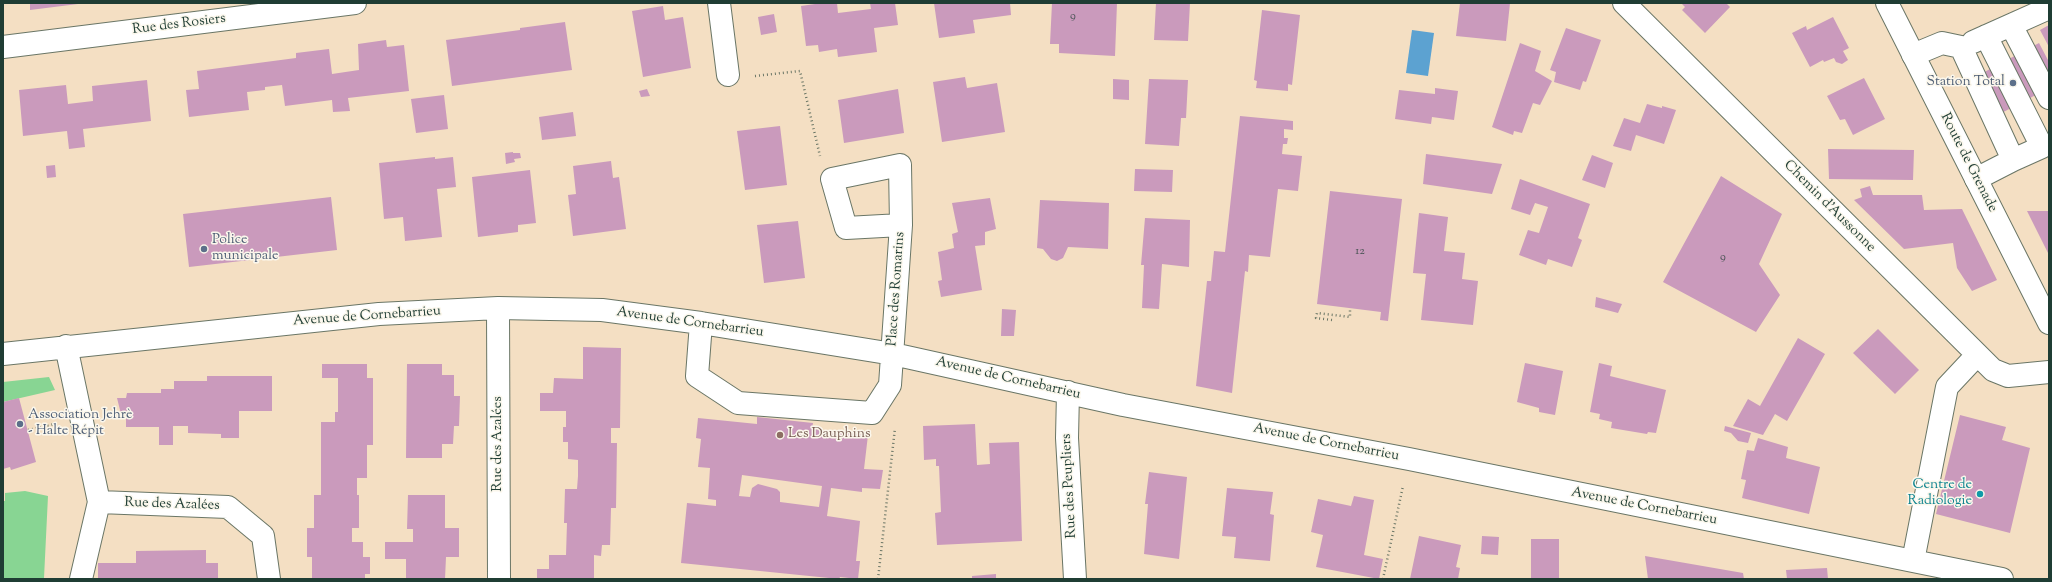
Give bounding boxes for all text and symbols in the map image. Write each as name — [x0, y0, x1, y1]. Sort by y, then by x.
house number: 9 — [1070, 10, 1076, 24]
street label: Rue des Rosiers — [131, 11, 227, 39]
place label: Station Total — [1927, 75, 2005, 91]
marker: Station Total — [2008, 78, 2018, 88]
street label: Route de Grenade — [1936, 111, 2000, 215]
street label: Chemin d'Aussonne — [1780, 158, 1878, 256]
street label: Place des Romarins — [885, 231, 909, 347]
place label: Police municipale — [212, 233, 278, 266]
marker: Police municipale — [199, 244, 209, 254]
house number: 12 — [1355, 245, 1365, 259]
house number: 9 — [1720, 251, 1726, 265]
street label: Avenue de Cornebarrieu — [292, 303, 442, 331]
street label: Avenue de Cornebarrieu — [615, 304, 765, 342]
street label: Avenue de Cornebarrieu — [934, 354, 1082, 404]
street label: Rue des Azalées — [491, 396, 507, 492]
place label: Association Jehrè - Halte Répit — [28, 408, 133, 440]
marker: Association Jehrè - Halte Répit — [15, 419, 25, 429]
street label: Avenue de Cornebarrieu — [1252, 421, 1400, 465]
place label: Les Dauphins — [788, 427, 871, 443]
marker: Les Dauphins — [775, 430, 785, 440]
street label: Rue des Peupliers — [1059, 433, 1081, 539]
place label: Centre de Radiologie — [1908, 478, 1972, 510]
street label: Avenue de Cornebarrieu — [1570, 485, 1718, 529]
marker: Centre de Radiologie — [1975, 489, 1985, 499]
street label: Rue des Azalées — [124, 495, 220, 515]

